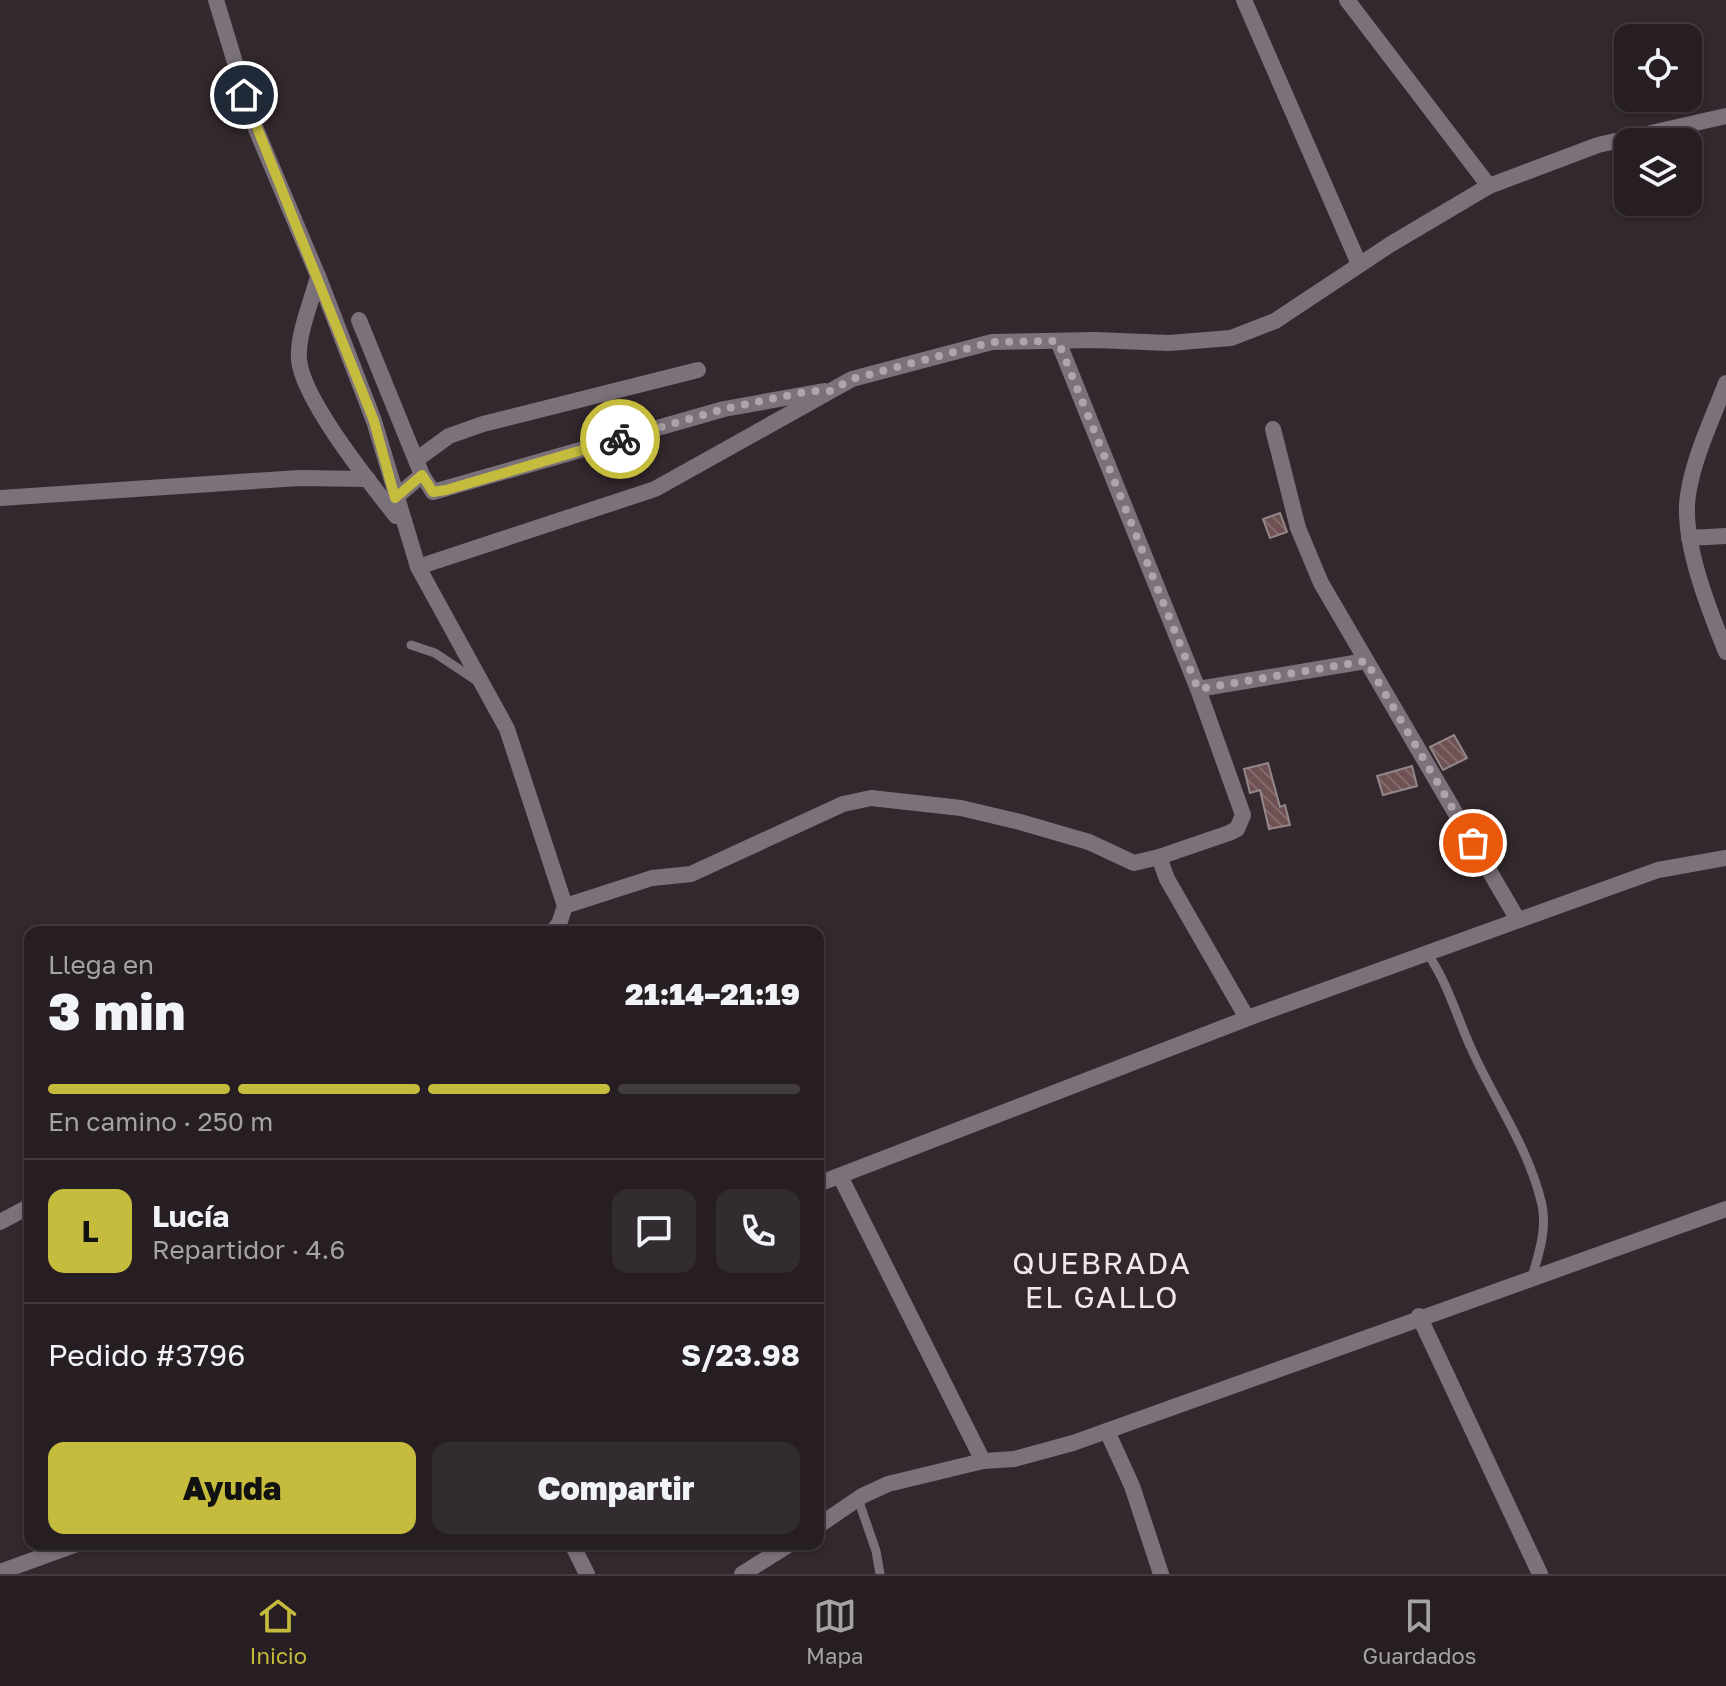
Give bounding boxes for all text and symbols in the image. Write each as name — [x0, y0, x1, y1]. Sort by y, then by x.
map controls — [1614, 24, 1702, 216]
button: locate — [1614, 24, 1702, 112]
pin — [210, 61, 278, 129]
icon: home — [222, 73, 266, 117]
button: layers — [1614, 128, 1702, 216]
courier — [580, 399, 660, 479]
icon: bike — [598, 417, 642, 461]
pin — [1439, 809, 1507, 877]
icon: bag — [1451, 821, 1495, 865]
text: Llega en — [48, 949, 154, 980]
text: 21:14–21:19 — [625, 976, 800, 1012]
text: 3 min — [48, 979, 185, 1041]
text: En camino · 250 m — [48, 1106, 273, 1137]
button: chat — [612, 1189, 696, 1273]
button: phone — [716, 1189, 800, 1273]
text: Lucía — [152, 1198, 230, 1234]
text: L — [81, 1213, 99, 1249]
text: Repartidor · 4.6 — [152, 1234, 345, 1265]
district label: QUEBRADA EL GALLO — [1012, 1245, 1192, 1315]
text: Pedido #3796 — [48, 1337, 245, 1373]
text: S/23.98 — [681, 1337, 800, 1373]
button: Ayuda — [48, 1442, 416, 1534]
button: Compartir — [432, 1442, 800, 1534]
tab: Inicio — [250, 1594, 307, 1669]
tab: Mapa — [806, 1594, 863, 1669]
tab: Guardados — [1362, 1594, 1476, 1669]

